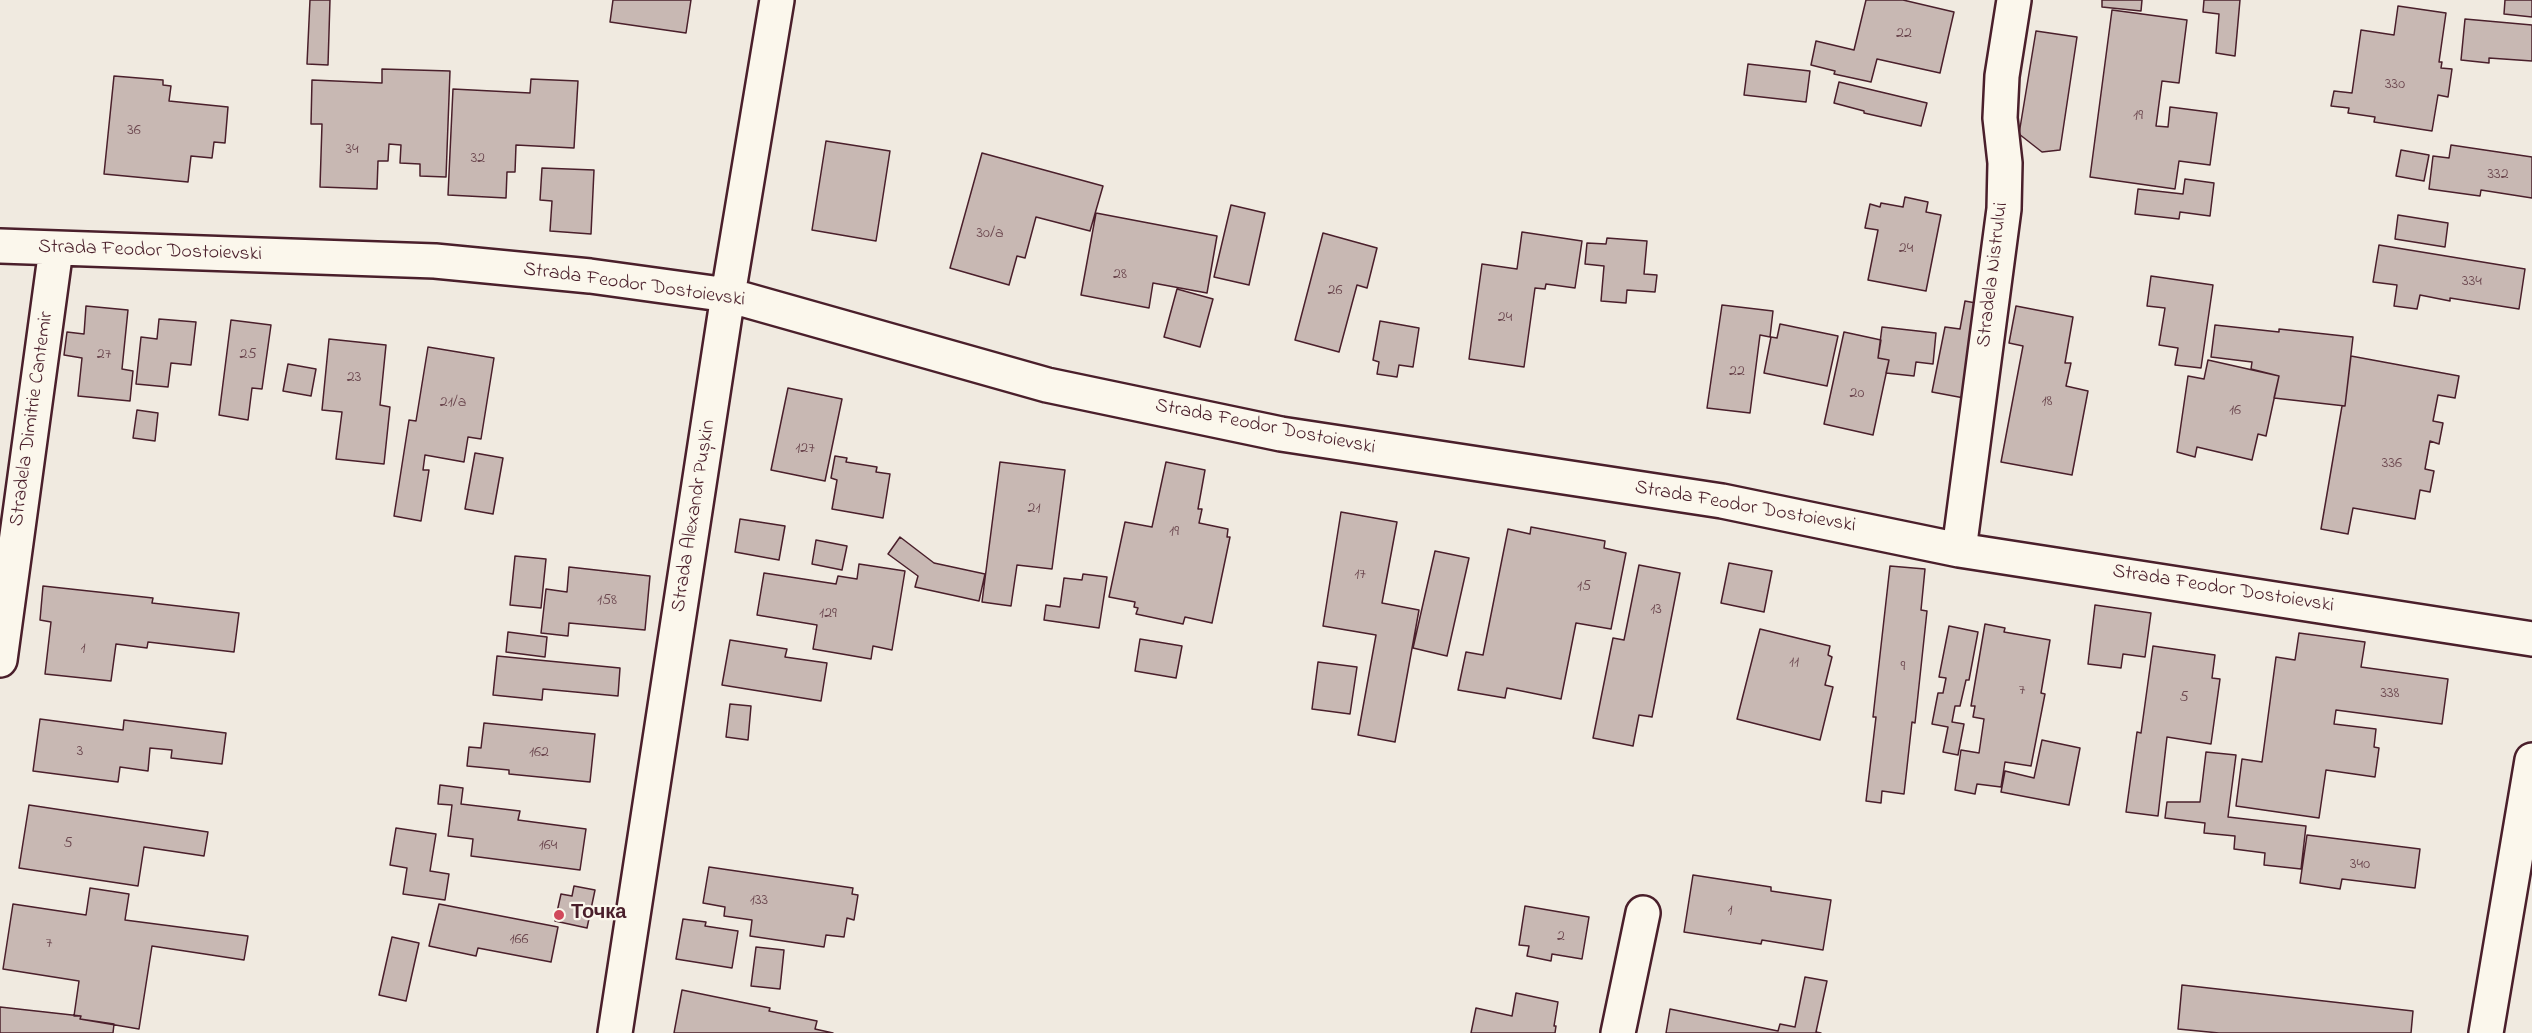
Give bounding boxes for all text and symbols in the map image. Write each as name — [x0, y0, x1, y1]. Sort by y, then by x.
house number: 22 — [1896, 24, 1912, 44]
house number: 330 — [2385, 75, 2405, 95]
house number: 19 — [2133, 106, 2143, 126]
house number: 36 — [127, 121, 141, 141]
house number: 34 — [345, 140, 359, 160]
house number: 32 — [471, 149, 485, 169]
house number: 332 — [2487, 165, 2509, 185]
street label: Stradela Nistrului — [1973, 201, 2015, 349]
house number: 30/a — [976, 224, 1004, 244]
street label: Strada Feodor Dostoievski — [38, 236, 262, 268]
house number: 24 — [1899, 239, 1913, 259]
street label: Strada Feodor Dostoievski — [521, 259, 747, 313]
house number: 28 — [1113, 265, 1127, 285]
house number: 334 — [2462, 272, 2482, 292]
house number: 26 — [1328, 281, 1342, 301]
house number: 24 — [1498, 308, 1512, 328]
street label: Stradela Dimitrie Cantemir — [6, 310, 60, 528]
house number: 27 — [97, 345, 111, 365]
house number: 25 — [239, 345, 257, 365]
house number: 22 — [1729, 362, 1745, 382]
house number: 23 — [347, 368, 361, 388]
house number: 20 — [1850, 384, 1864, 404]
house number: 18 — [2041, 392, 2053, 412]
house number: 21/a — [440, 393, 466, 413]
street label: Strada Feodor Dostoievski — [1153, 395, 1377, 461]
house number: 16 — [2229, 401, 2241, 421]
street label: Strada Alexandr Pușkin — [668, 418, 722, 614]
house number: 127 — [795, 439, 815, 459]
house number: 336 — [2382, 454, 2402, 474]
street label: Strada Feodor Dostoievski — [1633, 477, 1857, 539]
house number: 21 — [1027, 499, 1041, 519]
house number: 19 — [1169, 522, 1179, 542]
street label: Strada Feodor Dostoievski — [2111, 561, 2335, 619]
house number: 17 — [1354, 565, 1366, 585]
house number: 15 — [1577, 577, 1591, 597]
house number: 158 — [597, 591, 617, 611]
house number: 13 — [1650, 600, 1662, 620]
house number: 129 — [819, 604, 837, 624]
house number: 1 — [80, 639, 86, 659]
house number: 11 — [1789, 653, 1799, 673]
house number: 9 — [1901, 657, 1905, 677]
house number: 7 — [2019, 681, 2025, 701]
house number: 338 — [2380, 684, 2400, 704]
house number: 5 — [2179, 688, 2189, 708]
house number: 3 — [77, 742, 83, 762]
house number: 162 — [529, 743, 549, 763]
house number: 5 — [63, 834, 73, 854]
house number: 164 — [539, 836, 557, 856]
house number: 340 — [2350, 855, 2370, 875]
house number: 133 — [750, 891, 768, 911]
house number: 1 — [1727, 901, 1733, 921]
place label: Точка — [571, 903, 626, 927]
marker: Точка — [552, 908, 566, 922]
house number: 2 — [1557, 927, 1565, 947]
house number: 166 — [509, 930, 529, 950]
house number: 7 — [46, 934, 52, 954]

